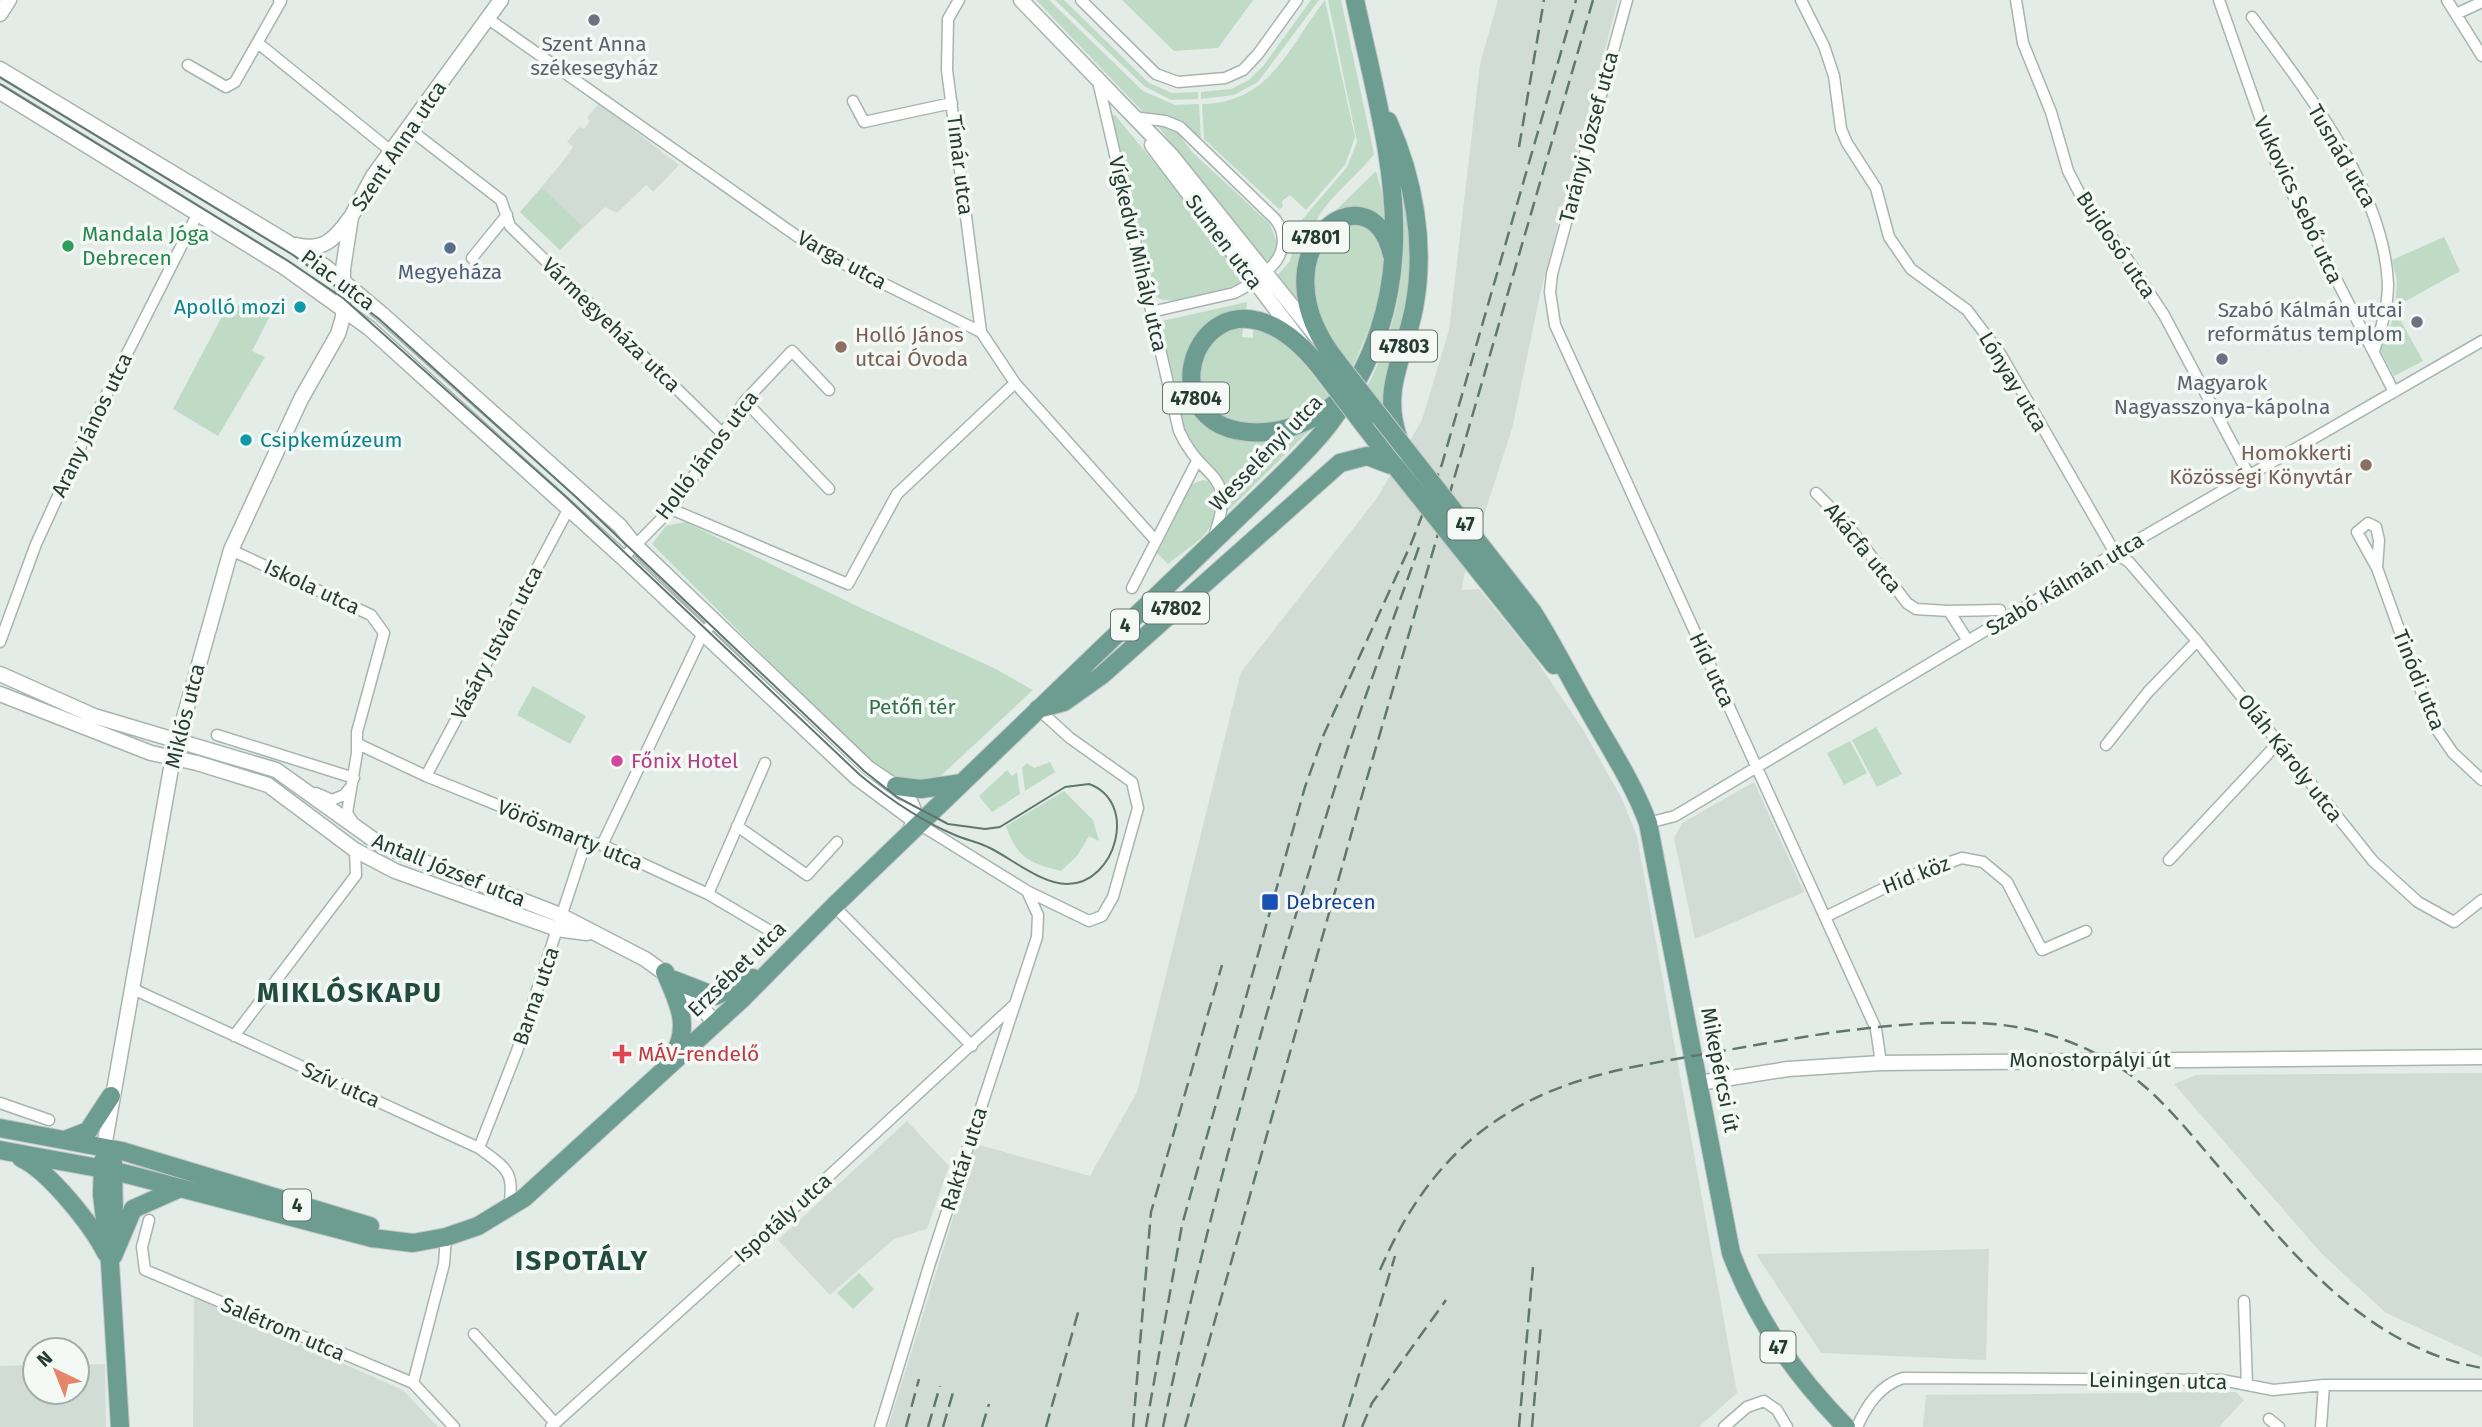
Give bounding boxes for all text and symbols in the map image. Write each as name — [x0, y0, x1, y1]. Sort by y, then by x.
marker: Szent Anna székesegyház — [586, 12, 602, 28]
place label: Szent Anna székesegyház — [530, 31, 658, 81]
street label: Tarányi József utca — [1554, 49, 1624, 225]
street label: Szent Anna utca — [346, 76, 452, 216]
street label: Tusnád utca — [2302, 100, 2382, 212]
street label: Vukovics Sebő utca — [2248, 112, 2348, 288]
street label: Tímár utca — [941, 113, 979, 217]
street label: Vígkedvű Mihály utca — [1103, 154, 1173, 354]
street label: Bujdosó utca — [2071, 186, 2161, 304]
street label: Sumen utca — [1180, 190, 1268, 294]
place label: Mandala Jóga Debrecen — [82, 221, 210, 271]
road number: 47801 — [1283, 221, 1349, 252]
street label: Varga utca — [793, 225, 891, 295]
marker: Mandala Jóga Debrecen — [60, 238, 76, 254]
marker: Megyeháza — [442, 240, 458, 256]
street label: Piac utca — [296, 244, 380, 316]
street label: Vármegyeháza utca — [536, 252, 686, 398]
place label: Megyeháza — [398, 259, 502, 285]
place label: Apolló mozi — [174, 294, 286, 320]
place label: Szabó Kálmán utcai református templom — [2207, 297, 2403, 347]
marker: Apolló mozi — [292, 299, 308, 315]
marker: Szabó Kálmán utcai református templom — [2409, 314, 2425, 330]
place label: Holló János utcai Óvoda — [855, 322, 968, 372]
street label: Lónyay utca — [1973, 327, 2053, 437]
road number: 47803 — [1371, 330, 1437, 362]
marker: Holló János utcai Óvoda — [833, 339, 849, 355]
street label: Arany János utca — [46, 349, 138, 501]
marker: Magyarok Nagyasszonya-kápolna — [2214, 351, 2230, 367]
place label: Magyarok Nagyasszonya-kápolna — [2114, 370, 2330, 420]
road number: 47804 — [1163, 382, 1229, 414]
street label: Holló János utca — [650, 385, 764, 525]
street label: Wesselényi utca — [1204, 389, 1328, 517]
place label: Csipkemúzeum — [260, 427, 403, 453]
marker: Csipkemúzeum — [238, 432, 254, 448]
place label: Homokkerti Közösségi Könyvtár — [2169, 440, 2352, 490]
marker: Homokkerti Közösségi Könyvtár — [2358, 457, 2374, 473]
street label: Akácfa utca — [1819, 498, 1907, 598]
road number: 47 — [1448, 509, 1482, 540]
street label: Szabó Kálmán utca — [1981, 527, 2149, 641]
street label: Iskola utca — [260, 554, 364, 620]
street label: Vásáry István utca — [445, 562, 549, 724]
road number: 47802 — [1143, 593, 1209, 624]
road number: 4 — [1111, 610, 1139, 640]
street label: Tinódi utca — [2387, 626, 2451, 734]
street label: Híd utca — [1683, 629, 1741, 711]
street label: Miklós utca — [159, 661, 211, 771]
street label: Oláh Károly utca — [2232, 689, 2348, 827]
park label: Petőfi tér — [868, 694, 956, 720]
place label: Főnix Hotel — [631, 748, 738, 774]
marker: Főnix Hotel — [609, 753, 625, 769]
street label: Vörösmarty utca — [493, 794, 647, 876]
street label: Antall József utca — [369, 827, 529, 913]
street label: Híd köz — [1878, 850, 1954, 900]
place label: Debrecen — [1286, 889, 1376, 915]
marker: Debrecen — [1260, 892, 1280, 912]
street label: Erzsébet utca — [682, 916, 792, 1022]
street label: Barna utca — [507, 943, 565, 1049]
district label: MIKLÓSKAPU — [257, 976, 443, 1009]
street label: Mikepércsi út — [1695, 1005, 1745, 1135]
place label: MÁV-rendelő — [638, 1041, 759, 1067]
marker: MÁV-rendelő — [612, 1044, 632, 1064]
street label: Monostorpályi út — [2009, 1047, 2171, 1073]
street label: Szív utca — [298, 1056, 384, 1114]
street label: Raktár utca — [935, 1104, 993, 1214]
street label: Ispotály utca — [729, 1168, 837, 1268]
road number: 4 — [283, 1190, 311, 1220]
district label: ISPOTÁLY — [515, 1243, 649, 1277]
street label: Salétrom utca — [217, 1291, 349, 1367]
road number: 47 — [1760, 1331, 1796, 1362]
north arrow — [21, 1336, 91, 1406]
text: N — [32, 1346, 57, 1372]
street label: Leiningen utca — [2089, 1367, 2227, 1395]

